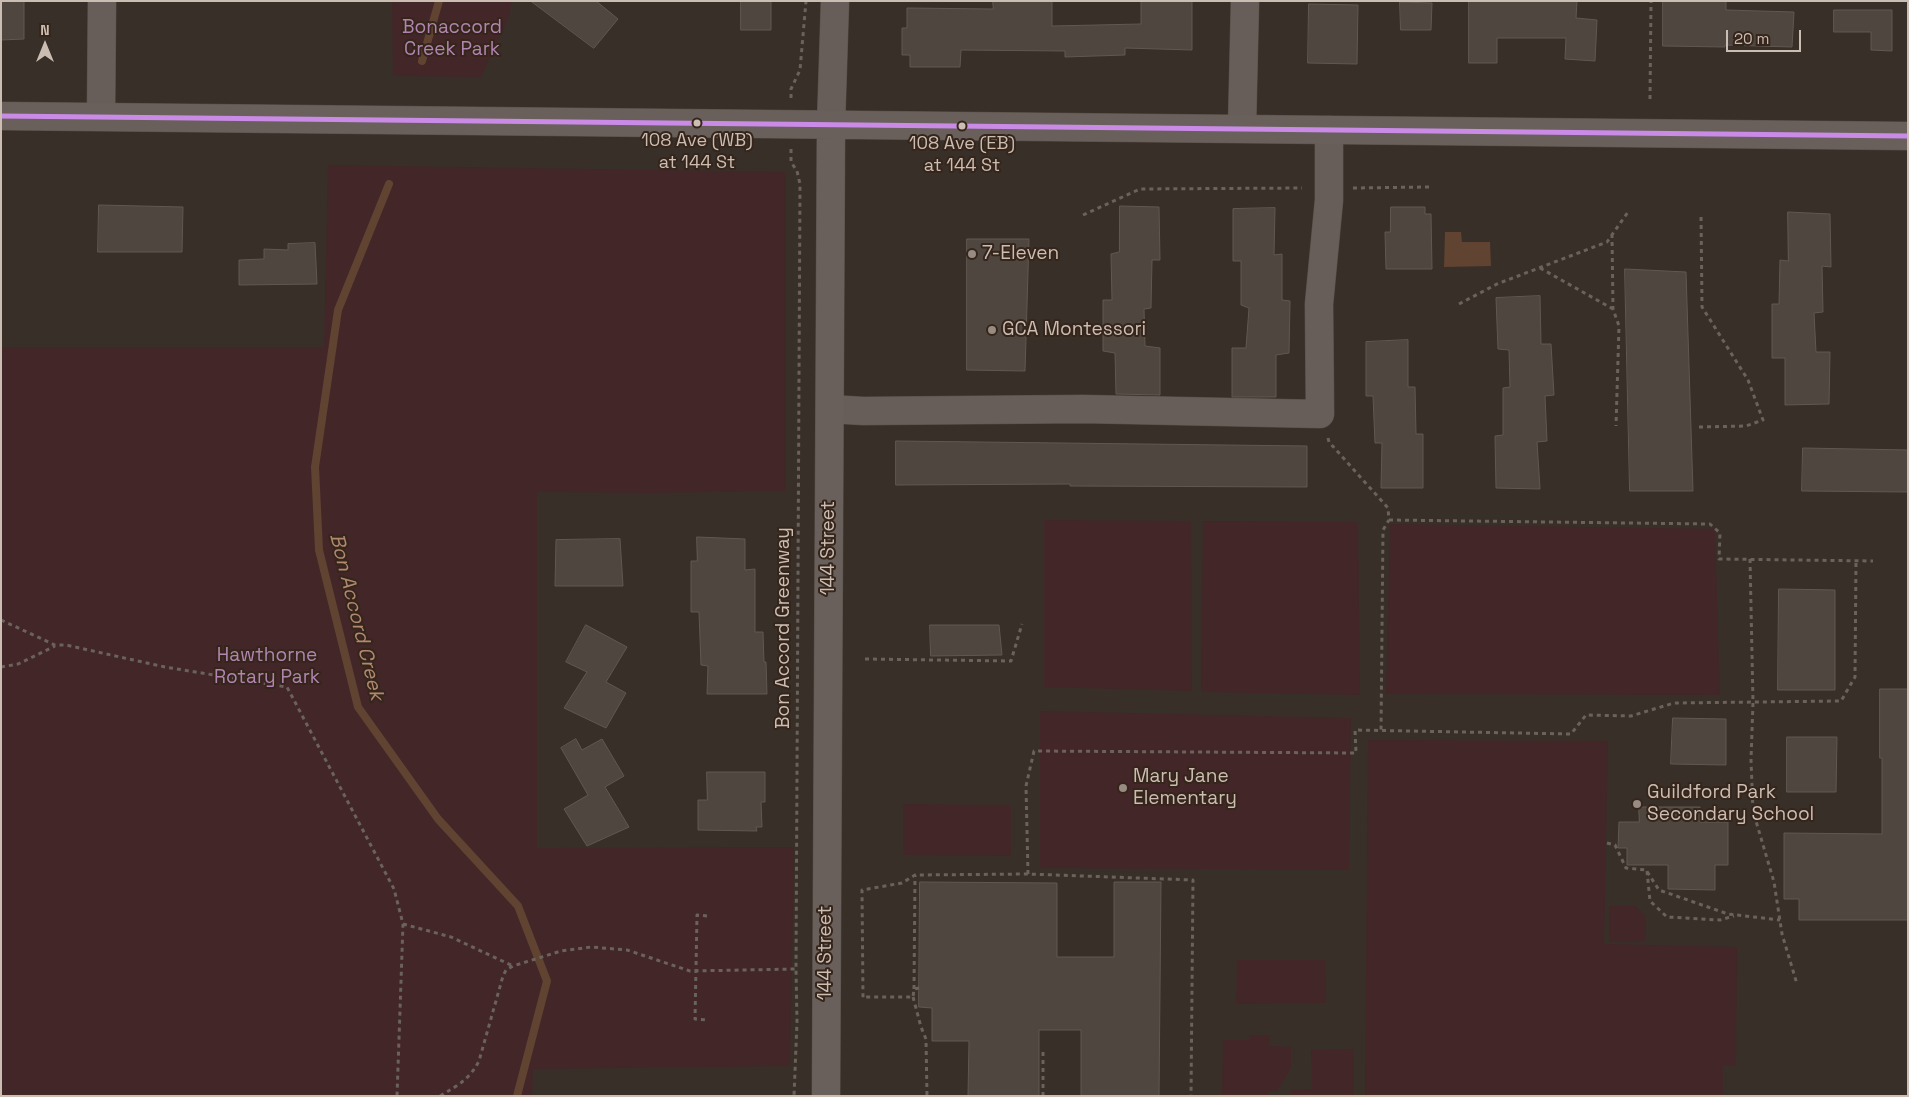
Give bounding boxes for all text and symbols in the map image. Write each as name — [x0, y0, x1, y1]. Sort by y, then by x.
park label: Bonaccord Creek Park — [402, 17, 502, 61]
north arrow — [20, 20, 70, 70]
scale bar — [1729, 20, 1804, 52]
text: N — [40, 21, 50, 39]
text: 20 m — [1734, 29, 1769, 48]
marker: 108 Ave (WB) at 144 St — [692, 118, 702, 128]
marker: 108 Ave (EB) at 144 St — [957, 121, 967, 131]
place label: 108 Ave (WB) at 144 St — [641, 130, 753, 172]
place label: 108 Ave (EB) at 144 St — [909, 133, 1015, 176]
place label: 7-Eleven — [982, 243, 1059, 265]
marker: 7-Eleven — [966, 248, 978, 260]
place label: GCA Montessori — [1002, 319, 1146, 341]
marker: GCA Montessori — [986, 324, 998, 336]
street label: 144 Street — [818, 501, 840, 595]
street label: Bon Accord Greenway — [773, 527, 795, 729]
water label: Bon Accord Creek — [324, 531, 388, 703]
park label: Hawthorne Rotary Park — [214, 645, 320, 689]
place label: Mary Jane Elementary — [1133, 766, 1237, 810]
marker: Mary Jane Elementary — [1117, 782, 1129, 794]
place label: Guildford Park Secondary School — [1647, 782, 1814, 826]
marker: Guildford Park Secondary School — [1631, 798, 1643, 810]
street label: 144 Street — [815, 906, 837, 1000]

